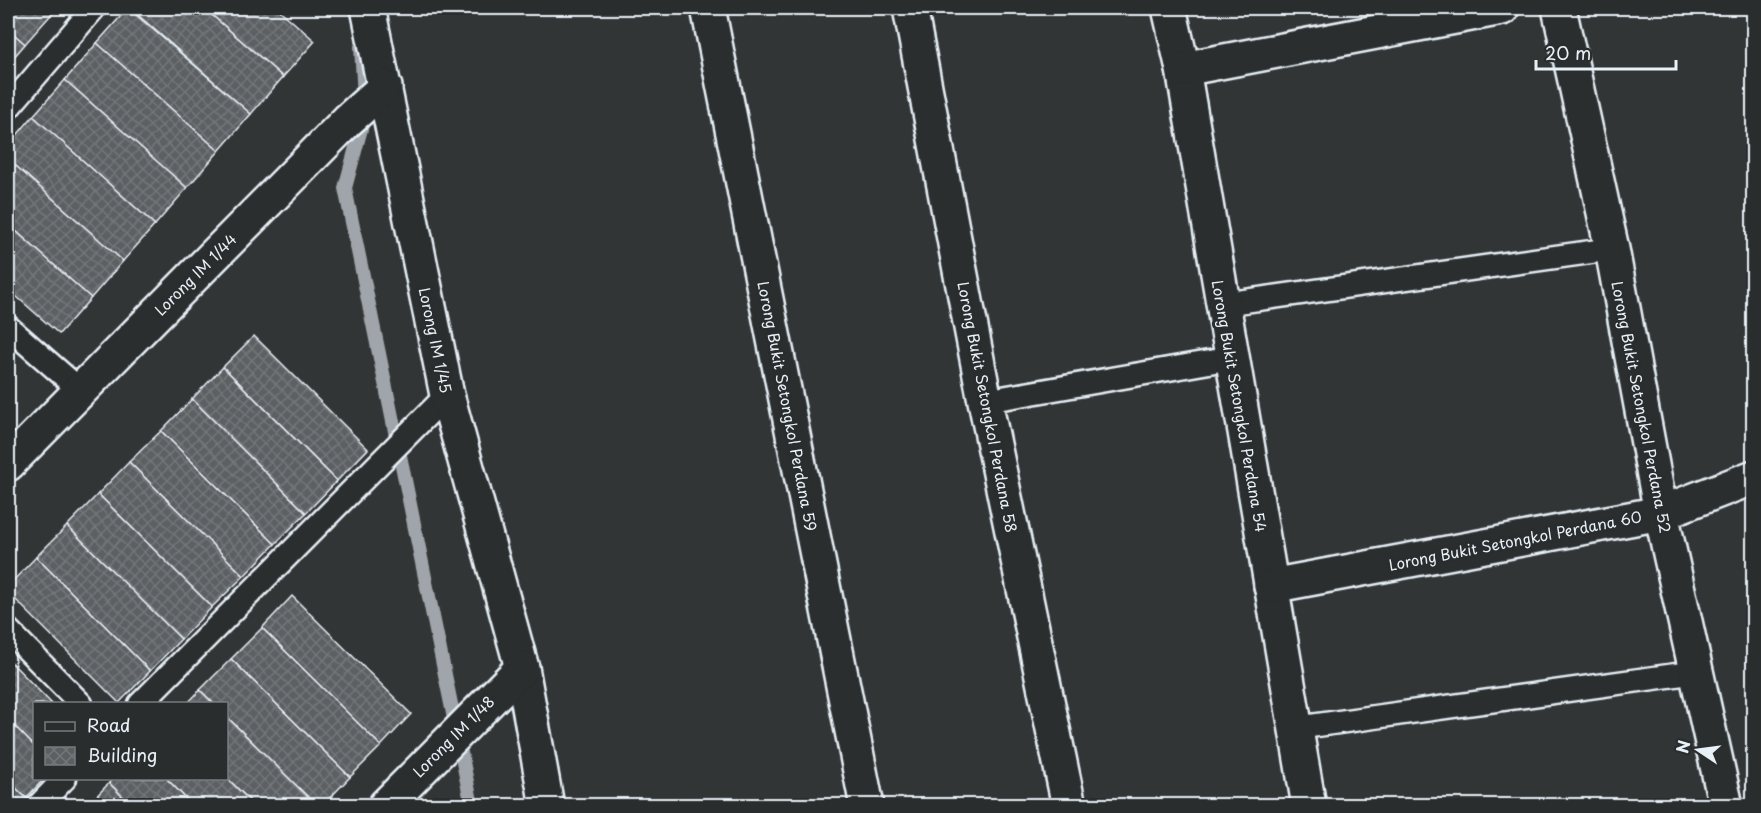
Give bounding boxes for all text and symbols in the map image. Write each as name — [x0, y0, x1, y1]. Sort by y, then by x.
scale bar — [1536, 33, 1676, 71]
text: 20 m — [1545, 39, 1591, 66]
street label: Lorong IM 1/44 — [149, 228, 241, 320]
street label: Lorong Bukit Setongkol Perdana 54 — [1206, 278, 1274, 534]
street label: Lorong Bukit Setongkol Perdana 59 — [752, 279, 824, 533]
street label: Lorong Bukit Setongkol Perdana 52 — [1606, 279, 1678, 535]
street label: Lorong Bukit Setongkol Perdana 58 — [952, 280, 1024, 534]
street label: Lorong IM 1/45 — [414, 285, 458, 395]
street label: Lorong Bukit Setongkol Perdana 60 — [1387, 504, 1643, 576]
street label: Lorong IM 1/48 — [407, 690, 499, 782]
legend — [33, 702, 228, 780]
text: Road — [87, 711, 131, 738]
north arrow — [1668, 720, 1728, 780]
text: N — [1669, 738, 1696, 755]
text: Building — [87, 741, 157, 768]

